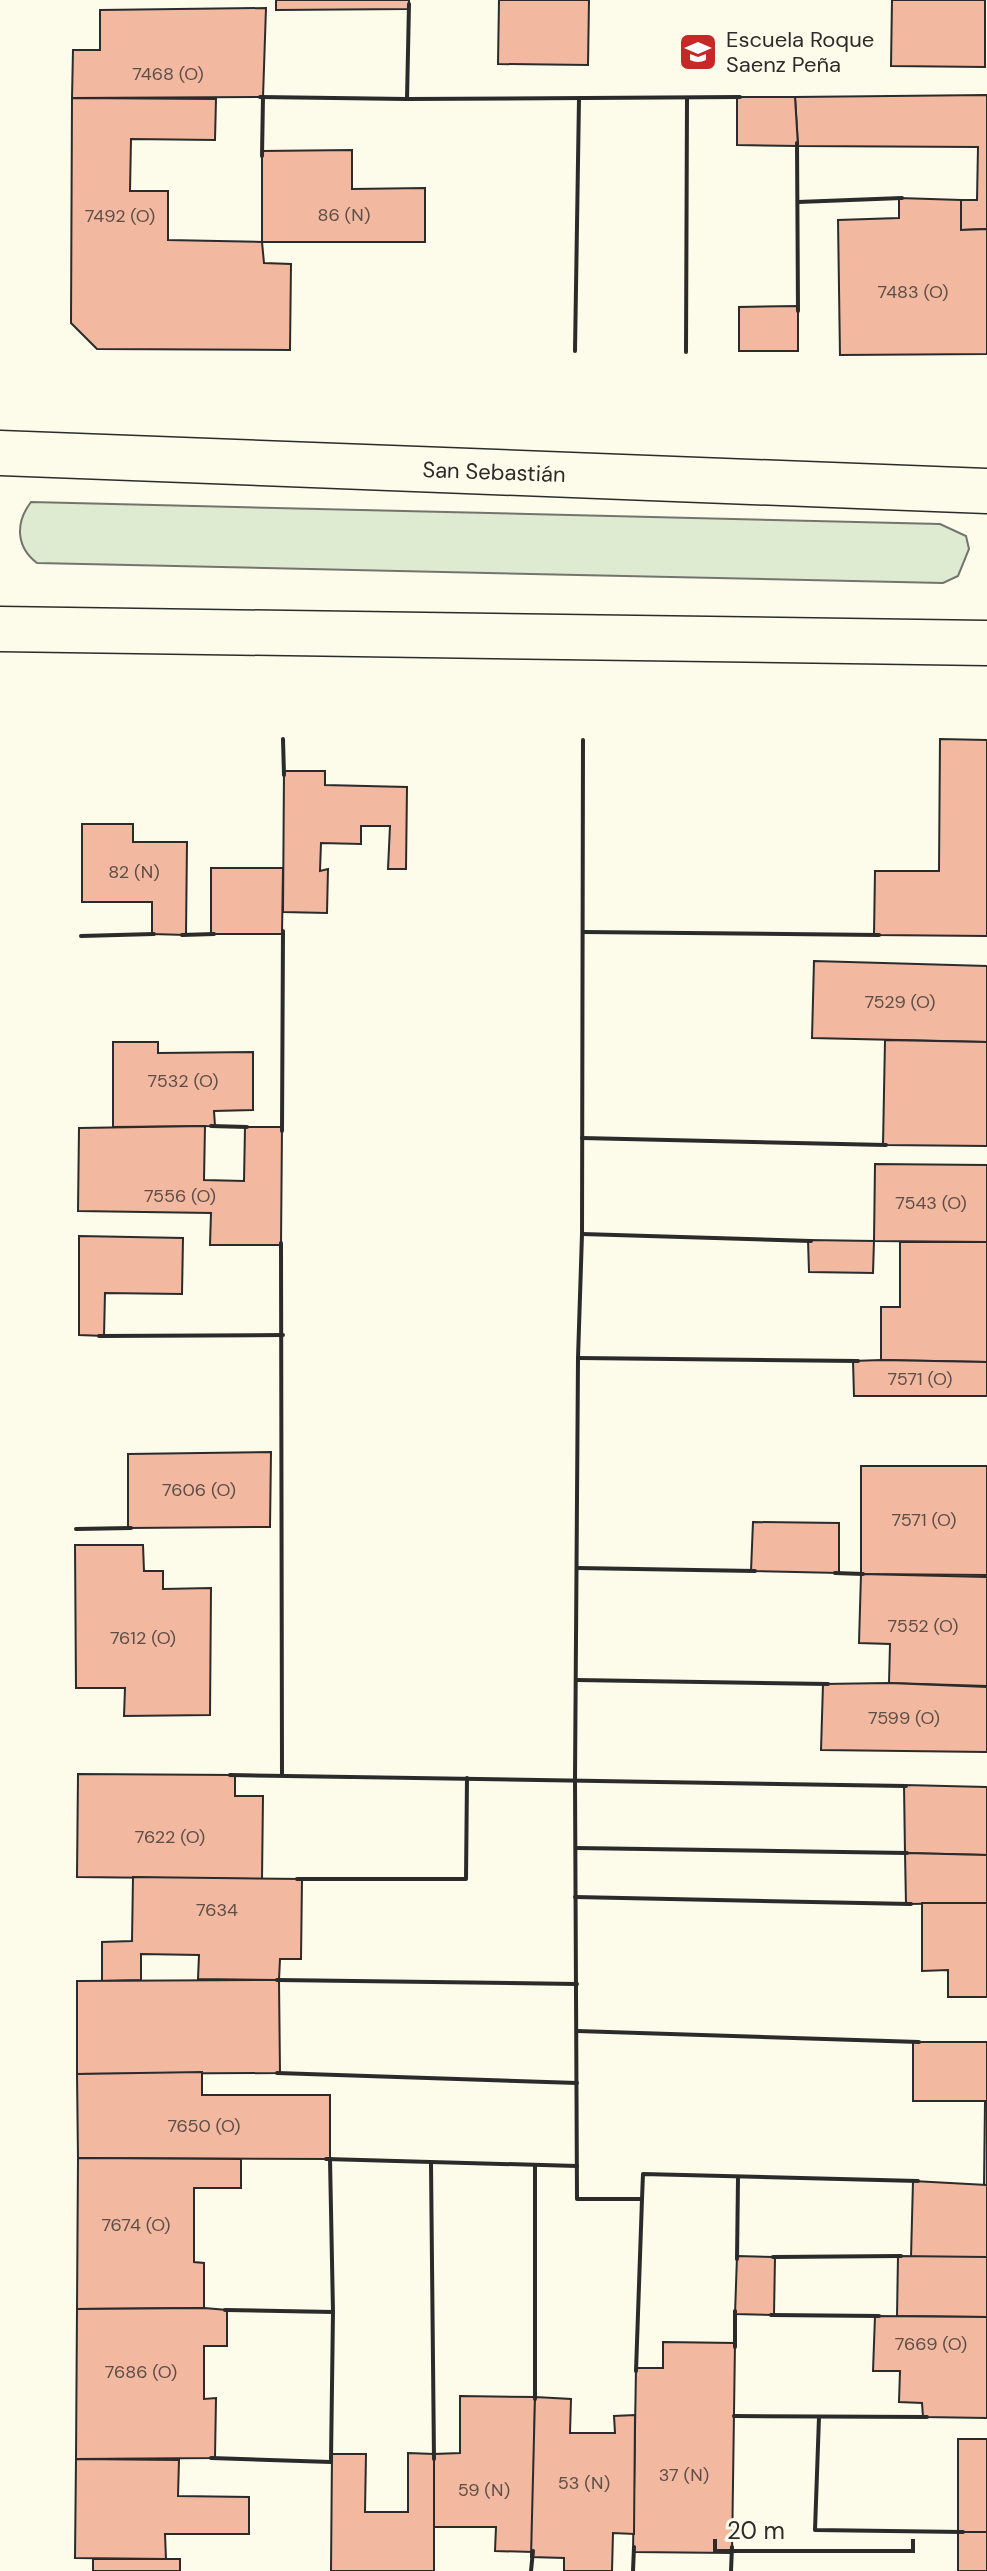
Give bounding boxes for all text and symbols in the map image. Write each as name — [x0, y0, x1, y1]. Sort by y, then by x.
place label: Escuela Roque Saenz Peña — [726, 25, 874, 79]
school or university icon: Escuela Roque Saenz Peña — [677, 31, 719, 73]
house number: 7468 (O) — [132, 62, 204, 86]
house number: 86 (N) — [318, 203, 370, 227]
house number: 7492 (O) — [85, 204, 155, 228]
house number: 7483 (O) — [878, 280, 948, 304]
street label: San Sebastián — [422, 455, 566, 489]
house number: 82 (N) — [108, 860, 160, 884]
house number: 7529 (O) — [865, 990, 936, 1014]
house number: 7532 (O) — [148, 1069, 218, 1093]
house number: 7556 (O) — [144, 1184, 216, 1208]
house number: 7543 (O) — [895, 1191, 967, 1215]
house number: 7571 (O) — [888, 1367, 952, 1391]
house number: 7606 (O) — [162, 1478, 236, 1502]
house number: 7571 (O) — [892, 1508, 956, 1532]
house number: 7552 (O) — [888, 1614, 958, 1638]
house number: 7612 (O) — [110, 1626, 176, 1650]
house number: 7599 (O) — [868, 1706, 940, 1730]
house number: 7622 (O) — [135, 1825, 205, 1849]
house number: 7634 — [196, 1898, 238, 1922]
house number: 7650 (O) — [167, 2114, 241, 2138]
house number: 7674 (O) — [101, 2213, 171, 2237]
house number: 7669 (O) — [895, 2332, 967, 2356]
house number: 7686 (O) — [105, 2360, 177, 2384]
house number: 37 (N) — [659, 2463, 709, 2487]
house number: 53 (N) — [558, 2471, 610, 2495]
house number: 59 (N) — [458, 2478, 510, 2502]
scale bar — [715, 2503, 913, 2553]
text: 20 m — [727, 2515, 785, 2546]

